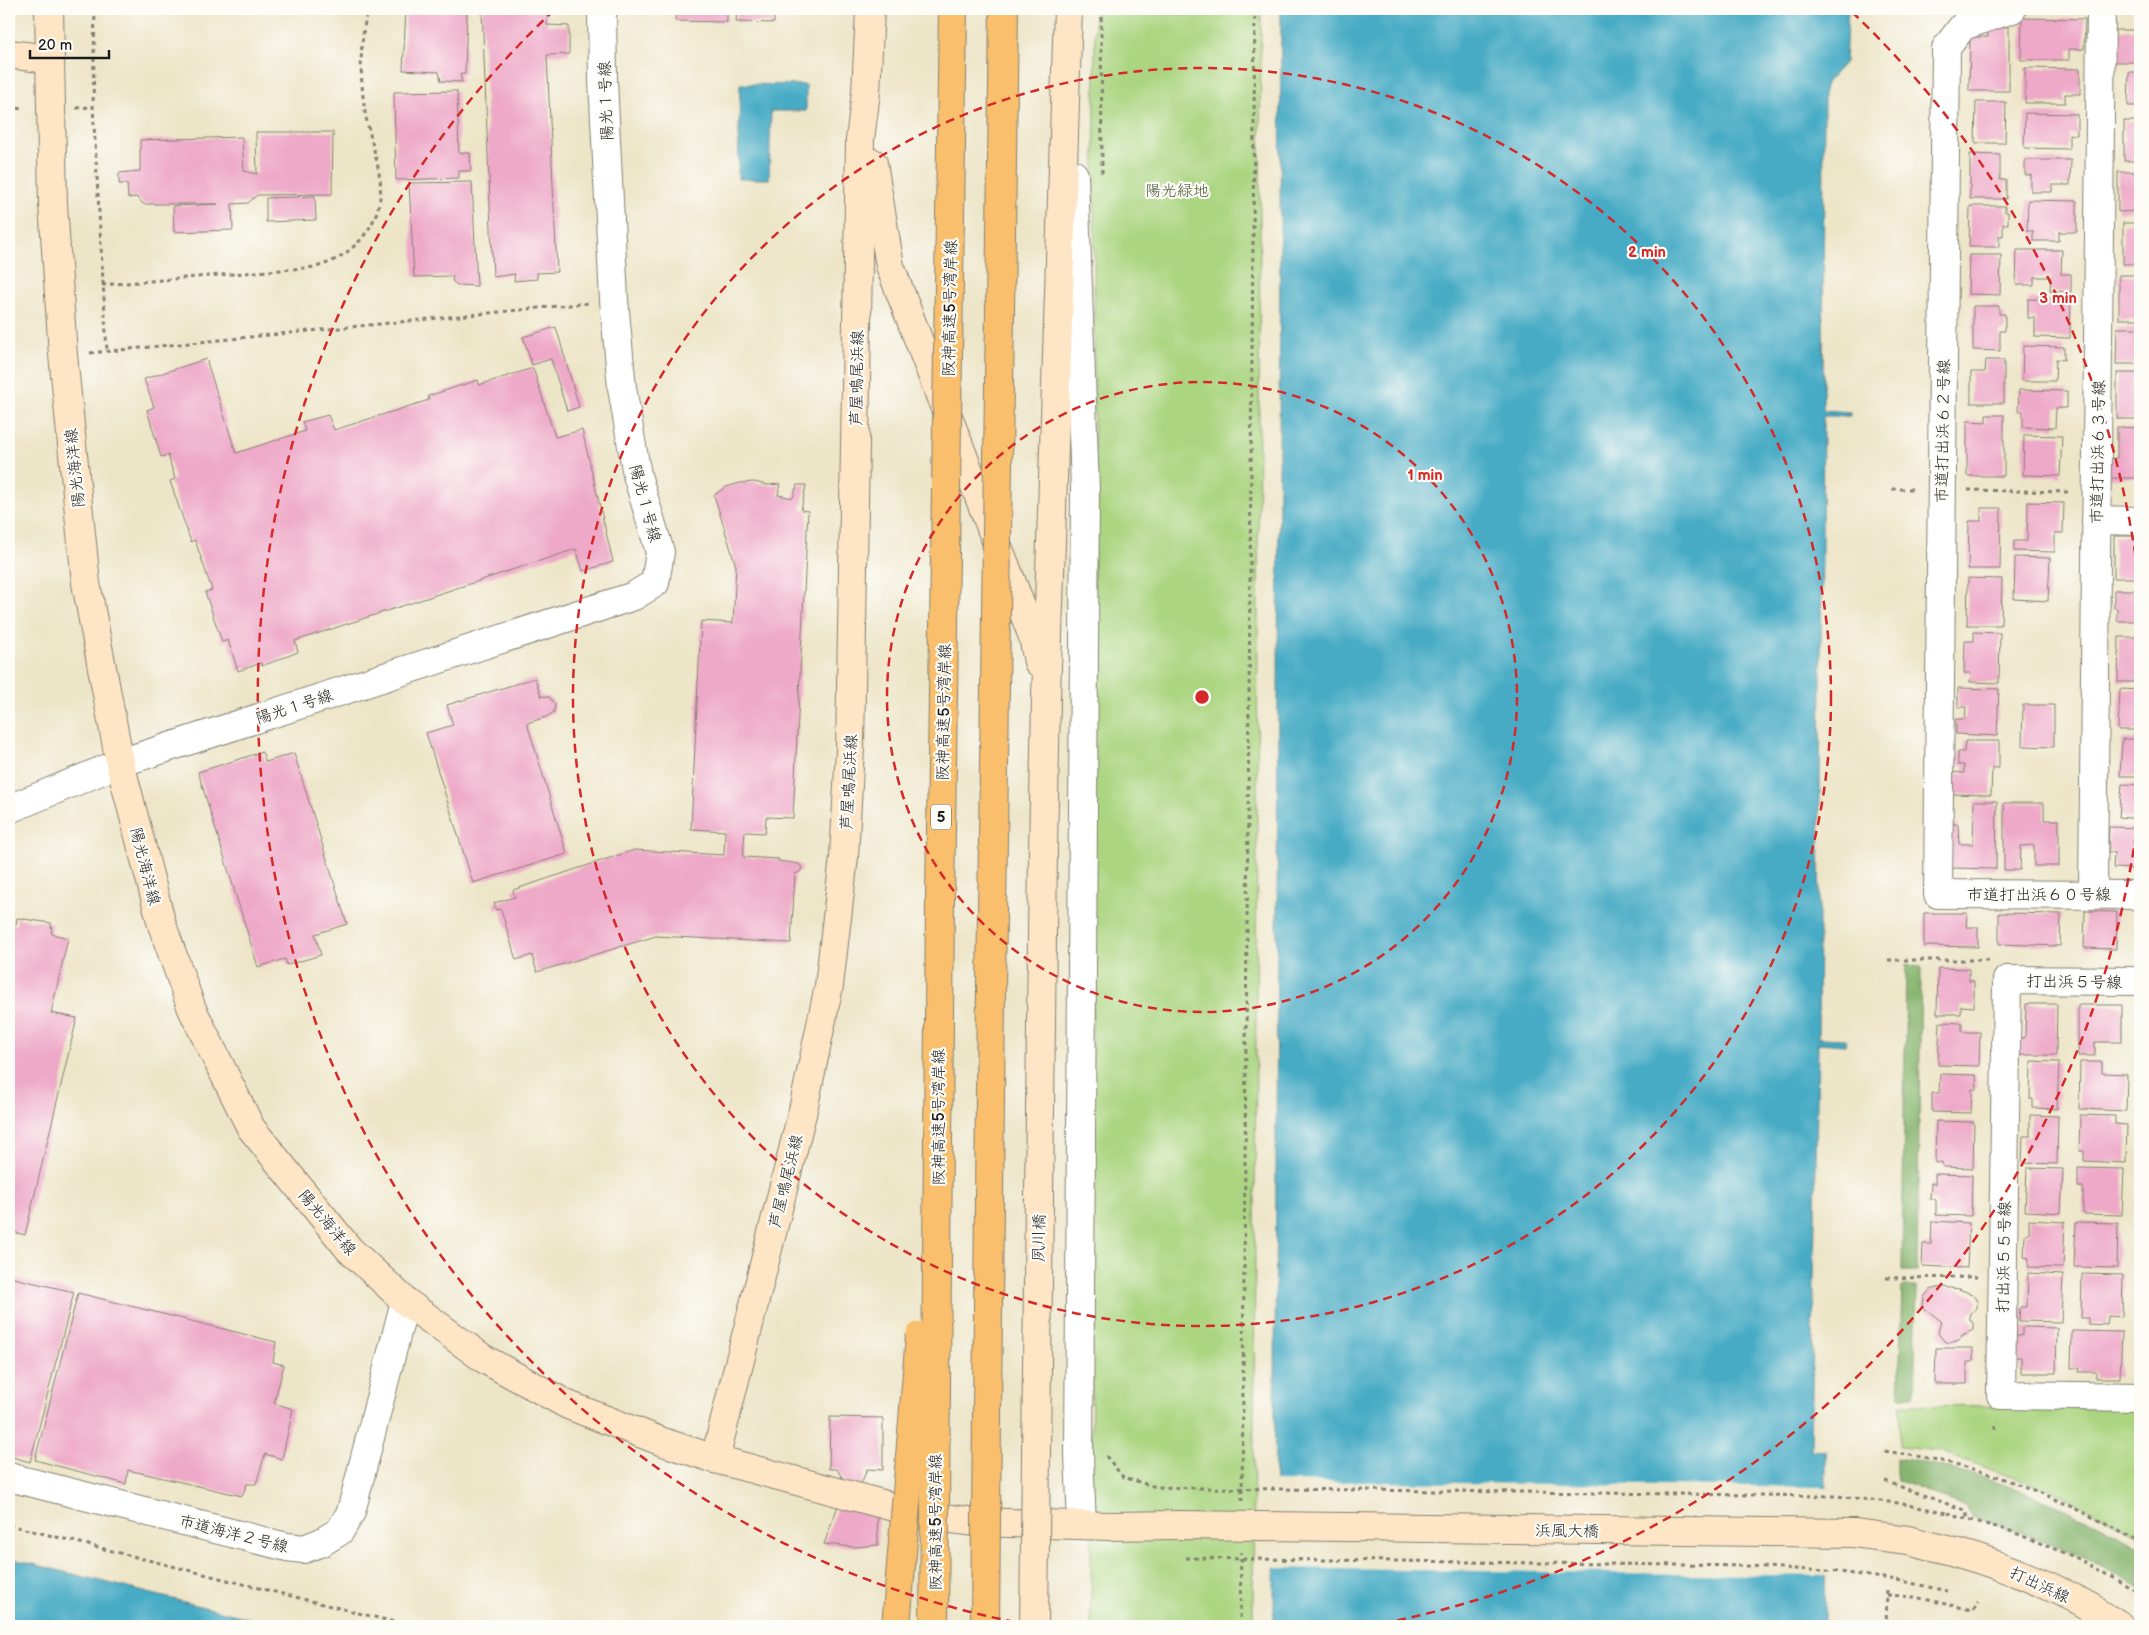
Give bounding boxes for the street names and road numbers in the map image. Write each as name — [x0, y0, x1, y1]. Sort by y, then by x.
street label: 陽光１号線 — [596, 61, 617, 141]
street label: 阪神高速5号湾岸線 — [940, 239, 961, 377]
street label: 芦屋鳴尾浜線 — [847, 330, 868, 426]
street label: 市道打出浜６２号線 — [1933, 359, 1954, 503]
street label: 市道打出浜６３号線 — [2088, 380, 2109, 524]
street label: 陽光海洋線 — [62, 427, 89, 509]
street label: 陽光１号線 — [625, 462, 664, 544]
street label: 阪神高速5号湾岸線 — [934, 643, 955, 781]
street label: 陽光１号線 — [253, 686, 335, 729]
street label: 芦屋鳴尾浜線 — [837, 734, 861, 831]
road number: 5 — [931, 804, 951, 830]
street label: 陽光海洋線 — [126, 825, 163, 907]
street label: 市道打出浜６０号線 — [1967, 886, 2111, 905]
street label: 打出浜５号線 — [2026, 972, 2122, 993]
street label: 阪神高速5号湾岸線 — [930, 1048, 949, 1186]
street label: 芦屋鳴尾浜線 — [766, 1132, 807, 1230]
street label: 陽光海洋線 — [294, 1186, 360, 1260]
street label: 打出浜５５号線 — [1994, 1201, 2015, 1313]
street label: 夙川橋 — [1030, 1214, 1049, 1262]
street label: 阪神高速5号湾岸線 — [927, 1453, 946, 1591]
street label: 市道海洋２号線 — [177, 1512, 290, 1557]
street label: 浜風大橋 — [1535, 1521, 1599, 1542]
street label: 打出浜線 — [2006, 1563, 2072, 1607]

